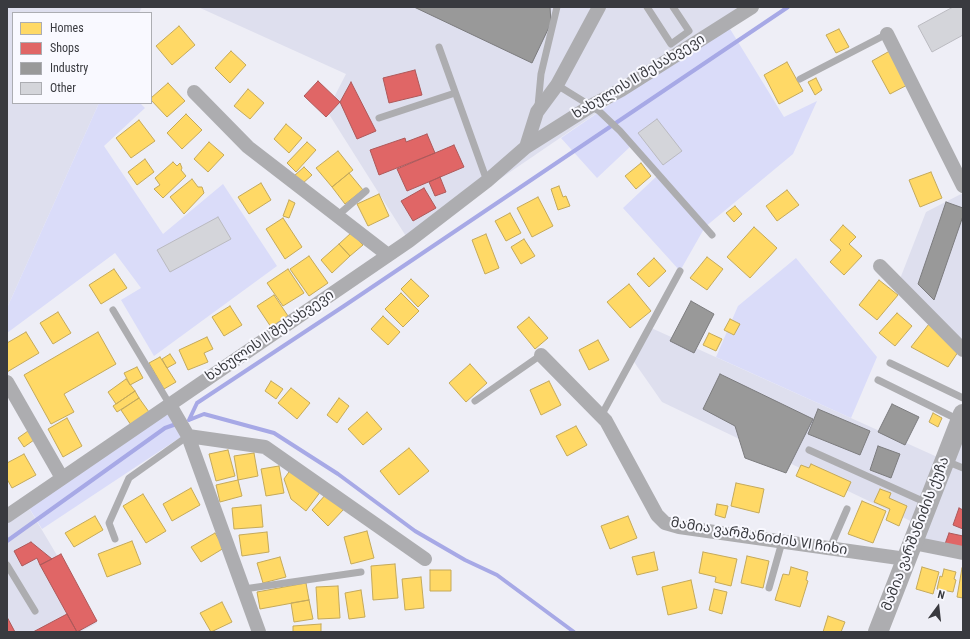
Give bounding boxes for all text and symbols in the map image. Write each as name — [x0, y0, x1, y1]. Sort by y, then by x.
legend — [12, 12, 152, 104]
text: Homes — [50, 21, 84, 35]
street label: ხახულის II შესახვევი — [570, 31, 708, 123]
text: Shops — [50, 41, 79, 55]
text: Industry — [50, 61, 88, 75]
text: Other — [50, 81, 76, 95]
street label: ხახულის II შესახვევი — [203, 287, 337, 385]
street label: მამია ვარშანიძის ქუჩა — [879, 454, 953, 614]
street label: მამია ვარშანიძის VI ჩიხი — [669, 515, 849, 559]
north arrow — [918, 587, 958, 627]
text: N — [936, 588, 946, 602]

